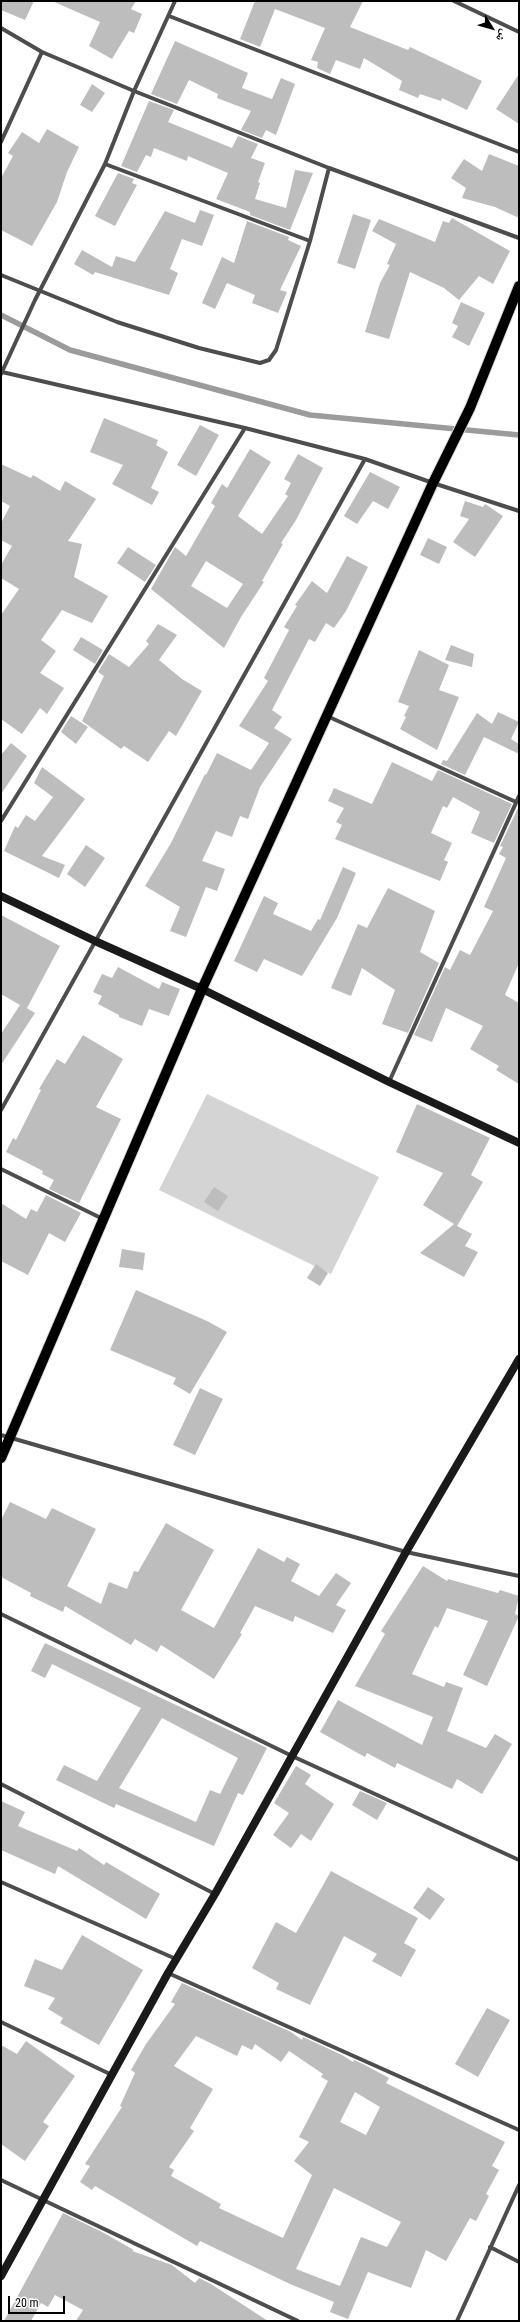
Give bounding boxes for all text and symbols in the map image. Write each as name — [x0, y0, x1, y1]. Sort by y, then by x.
north arrow — [472, 8, 512, 48]
text: ش — [493, 27, 511, 44]
scale bar — [10, 2288, 67, 2314]
text: 20 m — [15, 2296, 39, 2310]

